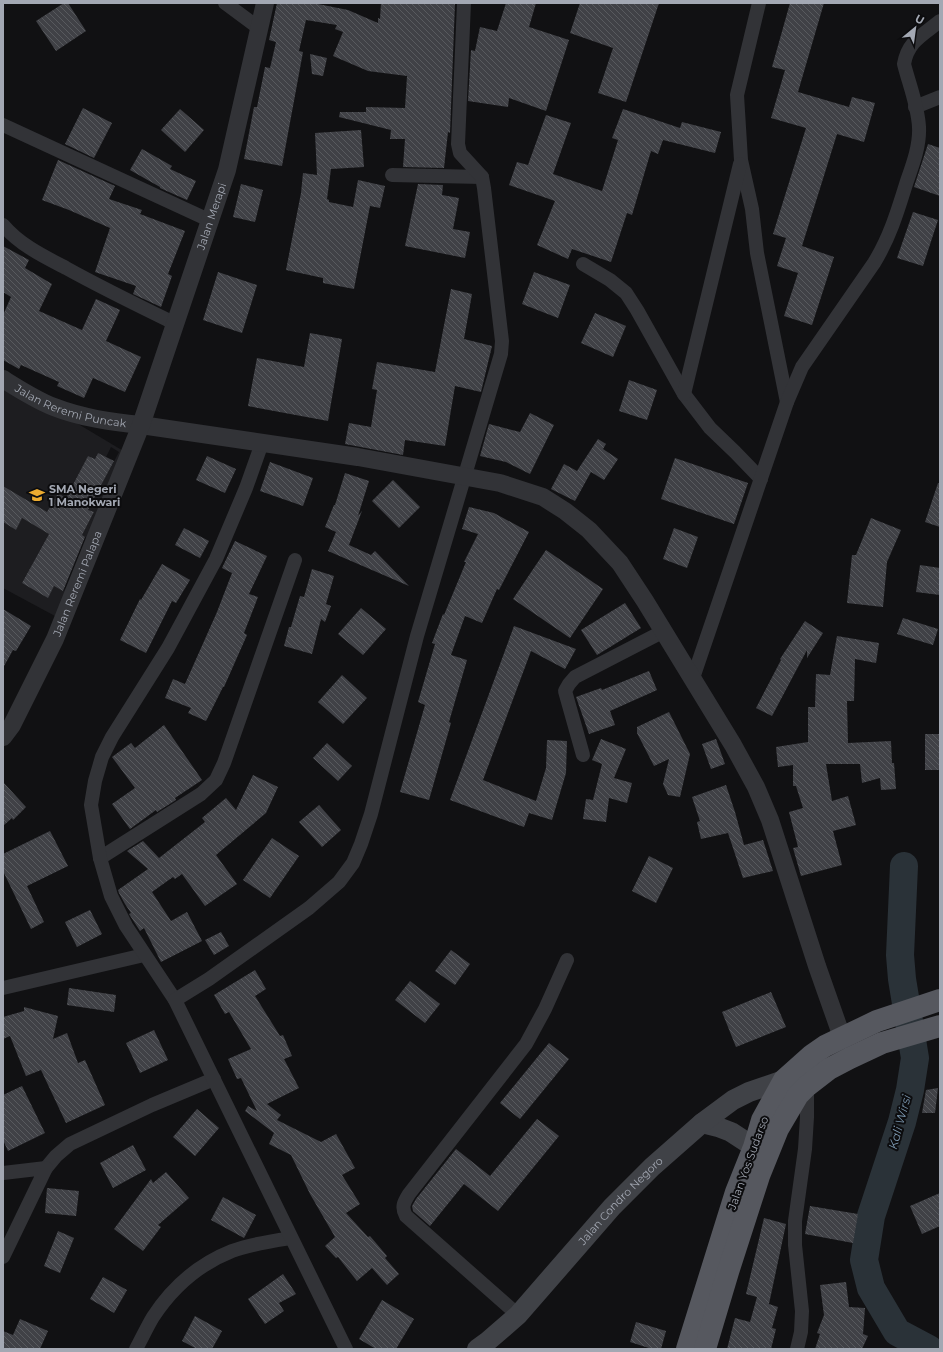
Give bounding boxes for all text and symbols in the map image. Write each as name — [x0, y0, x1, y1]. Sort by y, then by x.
north arrow — [895, 8, 935, 48]
text: U — [913, 11, 927, 27]
street label: Jalan Merapi — [193, 181, 229, 253]
street label: Jalan Reremi Puncak — [12, 381, 127, 430]
place label: SMA Negeri 1 Manokwari — [49, 482, 120, 509]
school or university icon: SMA Negeri 1 Manokwari — [28, 486, 46, 504]
street label: Jalan Reremi Palapa — [49, 529, 105, 639]
water label: Kali Wirsi — [885, 1092, 914, 1151]
street label: Jalan Yos Sudarso — [724, 1114, 771, 1212]
street label: Jalan Condro Negoro — [575, 1154, 666, 1248]

